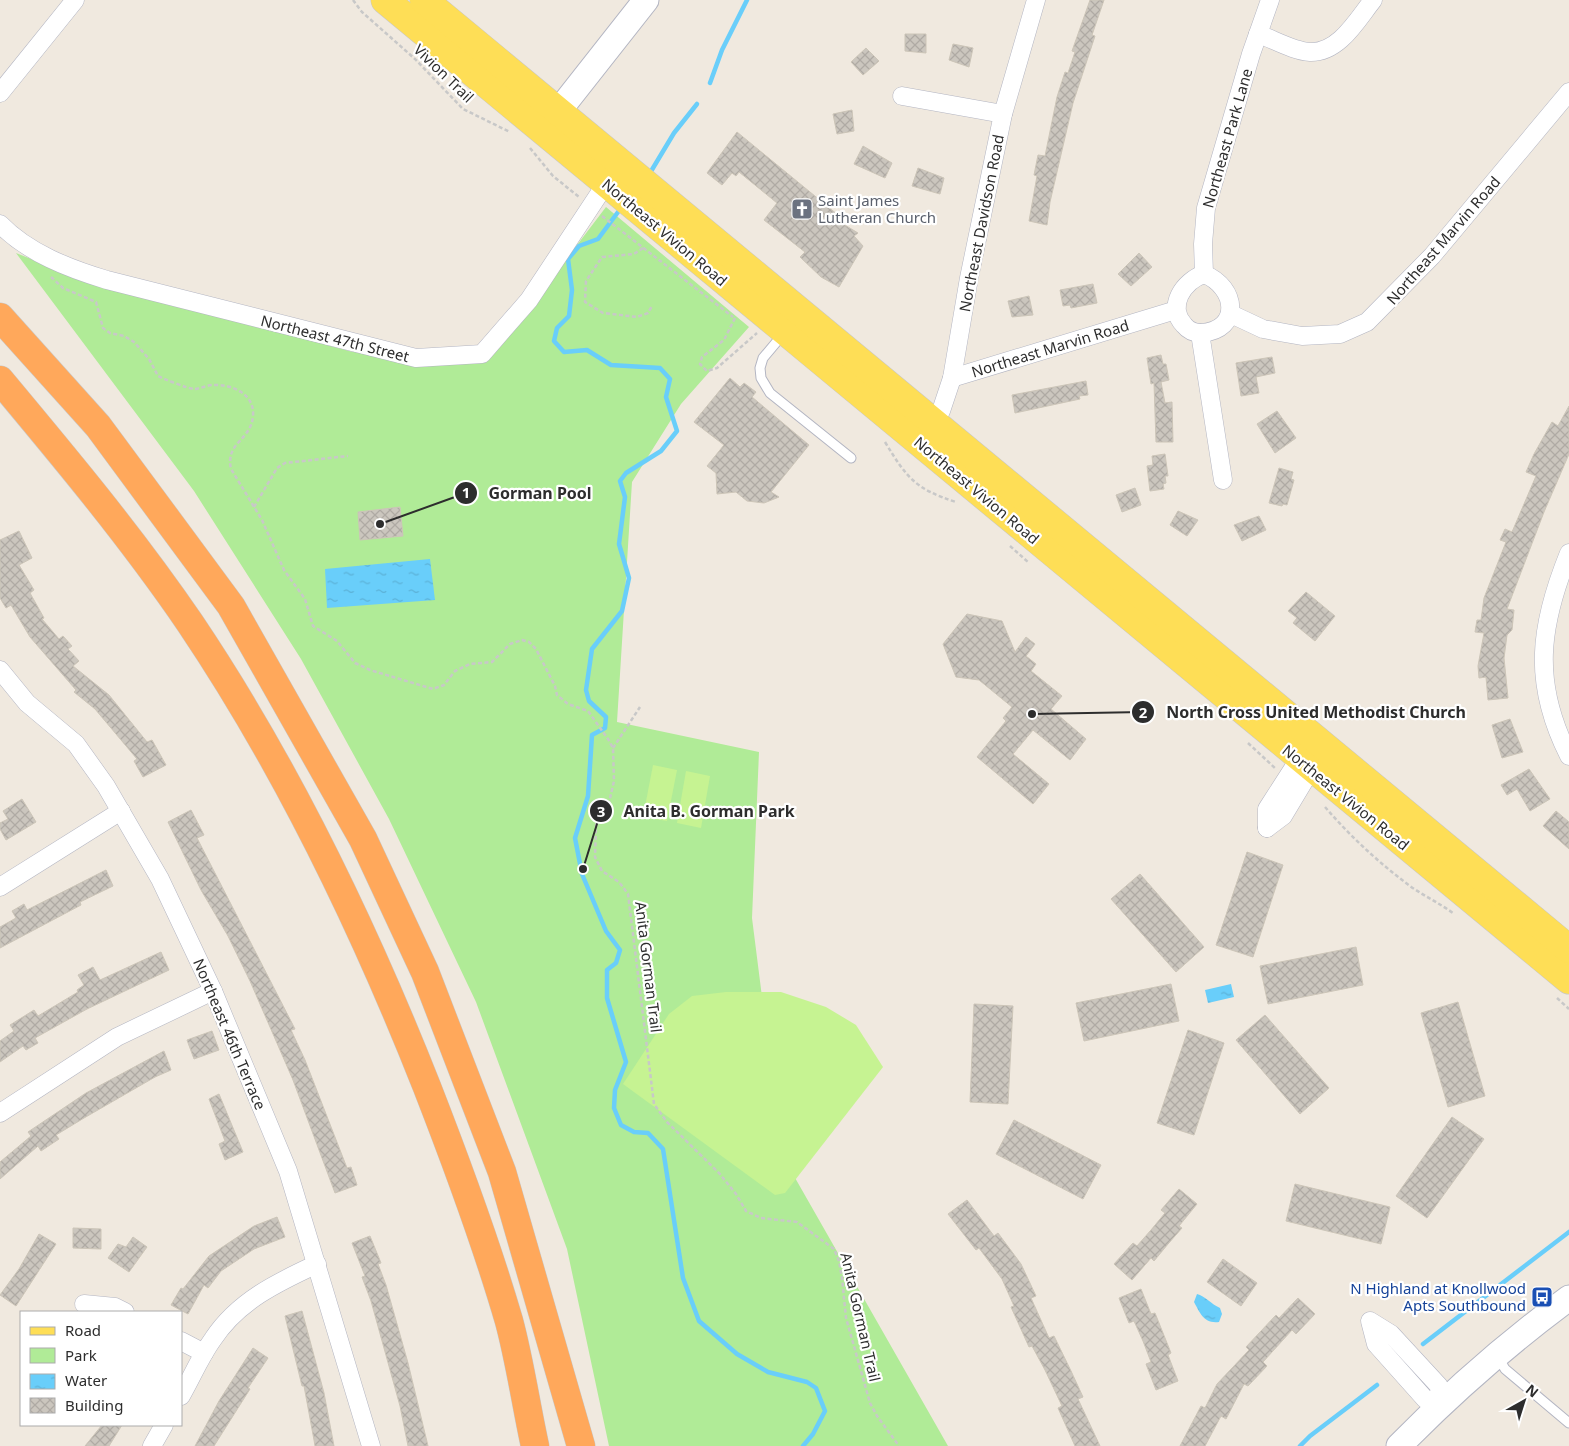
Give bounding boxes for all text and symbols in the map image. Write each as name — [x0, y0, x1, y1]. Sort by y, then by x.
street label: Vivion Trail — [410, 39, 478, 107]
street label: Northeast Park Lane — [1197, 66, 1257, 210]
street label: Northeast Davidson Road — [954, 133, 1008, 313]
street label: Northeast Marvin Road — [1382, 172, 1504, 308]
street label: Northeast Vivion Road — [598, 174, 732, 290]
place label: Saint James Lutheran Church — [818, 190, 936, 227]
church icon: Saint James Lutheran Church — [790, 197, 814, 221]
street label: Northeast 47th Street — [259, 310, 412, 366]
street label: Northeast Marvin Road — [969, 315, 1131, 381]
street label: Northeast Vivion Road — [910, 432, 1044, 548]
callout: Gorman Pool — [453, 478, 601, 509]
text: 1 — [462, 482, 470, 502]
text: Gorman Pool — [488, 482, 592, 504]
callout: North Cross United Methodist Church — [1131, 697, 1475, 728]
text: North Cross United Methodist Church — [1166, 701, 1466, 723]
text: 2 — [1139, 702, 1148, 722]
street label: Northeast Vivion Road — [1279, 740, 1413, 854]
callout: Anita B. Gorman Park — [589, 796, 805, 827]
text: Anita B. Gorman Park — [623, 800, 795, 822]
text: 3 — [597, 801, 605, 821]
street label: Anita Gorman Trail — [631, 900, 667, 1034]
street label: Northeast 46th Terrace — [189, 955, 271, 1113]
street label: Anita Gorman Trail — [836, 1250, 886, 1384]
place label: N Highland at Knollwood Apts Southbound — [1350, 1278, 1526, 1315]
bus stop icon: N Highland at Knollwood Apts Southbound — [1530, 1285, 1554, 1309]
legend — [20, 1311, 182, 1426]
text: Road — [65, 1320, 101, 1340]
text: Park — [65, 1345, 97, 1365]
text: Water — [65, 1370, 107, 1390]
north arrow — [1499, 1376, 1549, 1426]
text: N — [1522, 1380, 1543, 1401]
text: Building — [65, 1395, 123, 1415]

